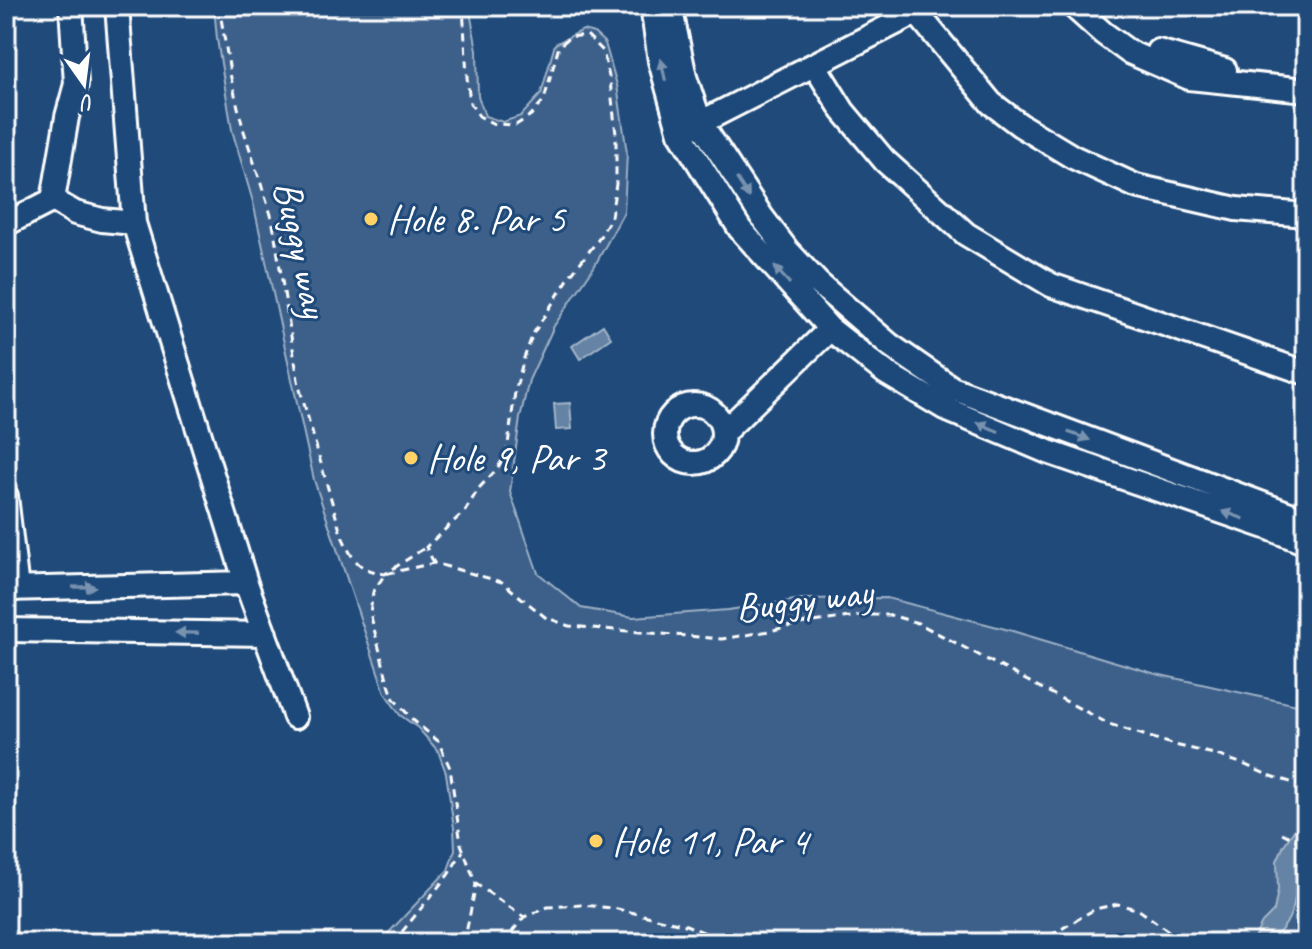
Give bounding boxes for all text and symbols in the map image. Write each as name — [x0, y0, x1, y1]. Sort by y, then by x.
north arrow — [44, 44, 124, 124]
one-way arrow — [656, 58, 668, 83]
text: U — [76, 88, 97, 118]
street label: Buggy way — [262, 176, 340, 324]
one-way arrow — [735, 177, 750, 198]
place label: Hole 8. Par 5 — [387, 194, 567, 244]
marker: Hole 8. Par 5 — [362, 210, 380, 228]
one-way arrow — [773, 266, 791, 285]
one-way arrow — [976, 421, 1000, 434]
one-way arrow — [1067, 430, 1091, 443]
place label: Hole 9, Par 3 — [427, 433, 608, 483]
marker: Hole 9, Par 3 — [402, 449, 420, 467]
one-way arrow — [1221, 509, 1245, 521]
street label: Buggy way — [733, 567, 878, 633]
one-way arrow — [72, 581, 97, 594]
one-way arrow — [174, 627, 199, 639]
place label: Hole 11, Par 4 — [612, 816, 812, 866]
marker: Hole 11, Par 4 — [587, 832, 605, 850]

